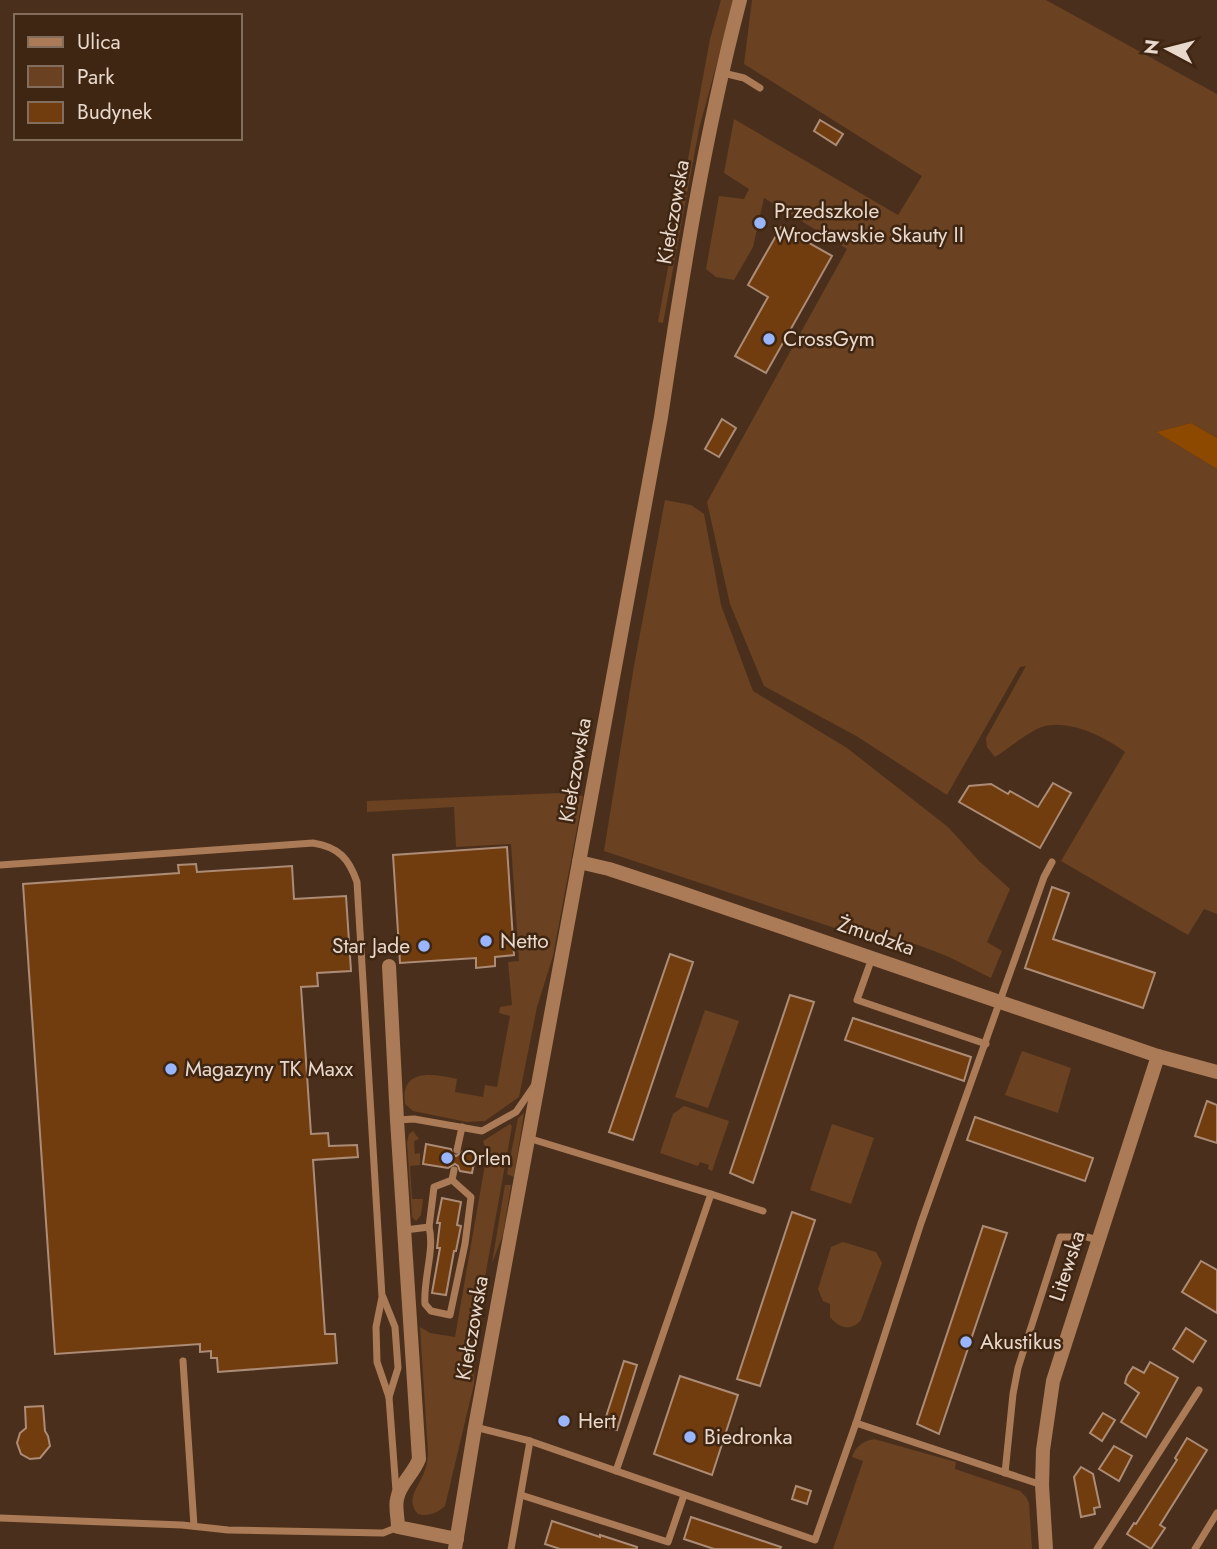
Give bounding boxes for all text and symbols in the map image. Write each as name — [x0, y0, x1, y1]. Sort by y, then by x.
legend — [14, 14, 242, 140]
north arrow — [1133, 14, 1203, 84]
text: Ulica — [77, 27, 121, 57]
text: N — [1137, 38, 1166, 56]
text: Park — [77, 62, 115, 92]
text: Budynek — [77, 97, 153, 127]
street label: Kiełczowska — [649, 157, 697, 267]
place label: Przedszkole Wrocławskie Skauty II — [774, 196, 964, 250]
marker: Przedszkole Wrocławskie Skauty II — [752, 215, 768, 231]
place label: CrossGym — [783, 324, 875, 354]
marker: CrossGym — [761, 331, 777, 347]
street label: Kiełczowska — [551, 715, 599, 825]
street label: Żmudzka — [833, 909, 919, 963]
place label: Netto — [500, 926, 549, 956]
place label: Star Jade — [332, 931, 410, 961]
marker: Netto — [478, 933, 494, 949]
marker: Star Jade — [416, 938, 432, 954]
place label: Magazyny TK Maxx — [185, 1054, 353, 1084]
marker: Magazyny TK Maxx — [163, 1061, 179, 1077]
place label: Orlen — [461, 1143, 511, 1173]
marker: Orlen — [439, 1150, 455, 1166]
street label: Litewska — [1042, 1227, 1092, 1305]
street label: Kiełczowska — [448, 1273, 496, 1383]
place label: Akustikus — [980, 1327, 1061, 1357]
marker: Akustikus — [958, 1334, 974, 1350]
place label: Hert — [578, 1406, 616, 1436]
marker: Hert — [556, 1413, 572, 1429]
place label: Biedronka — [704, 1422, 793, 1452]
marker: Biedronka — [682, 1429, 698, 1445]

